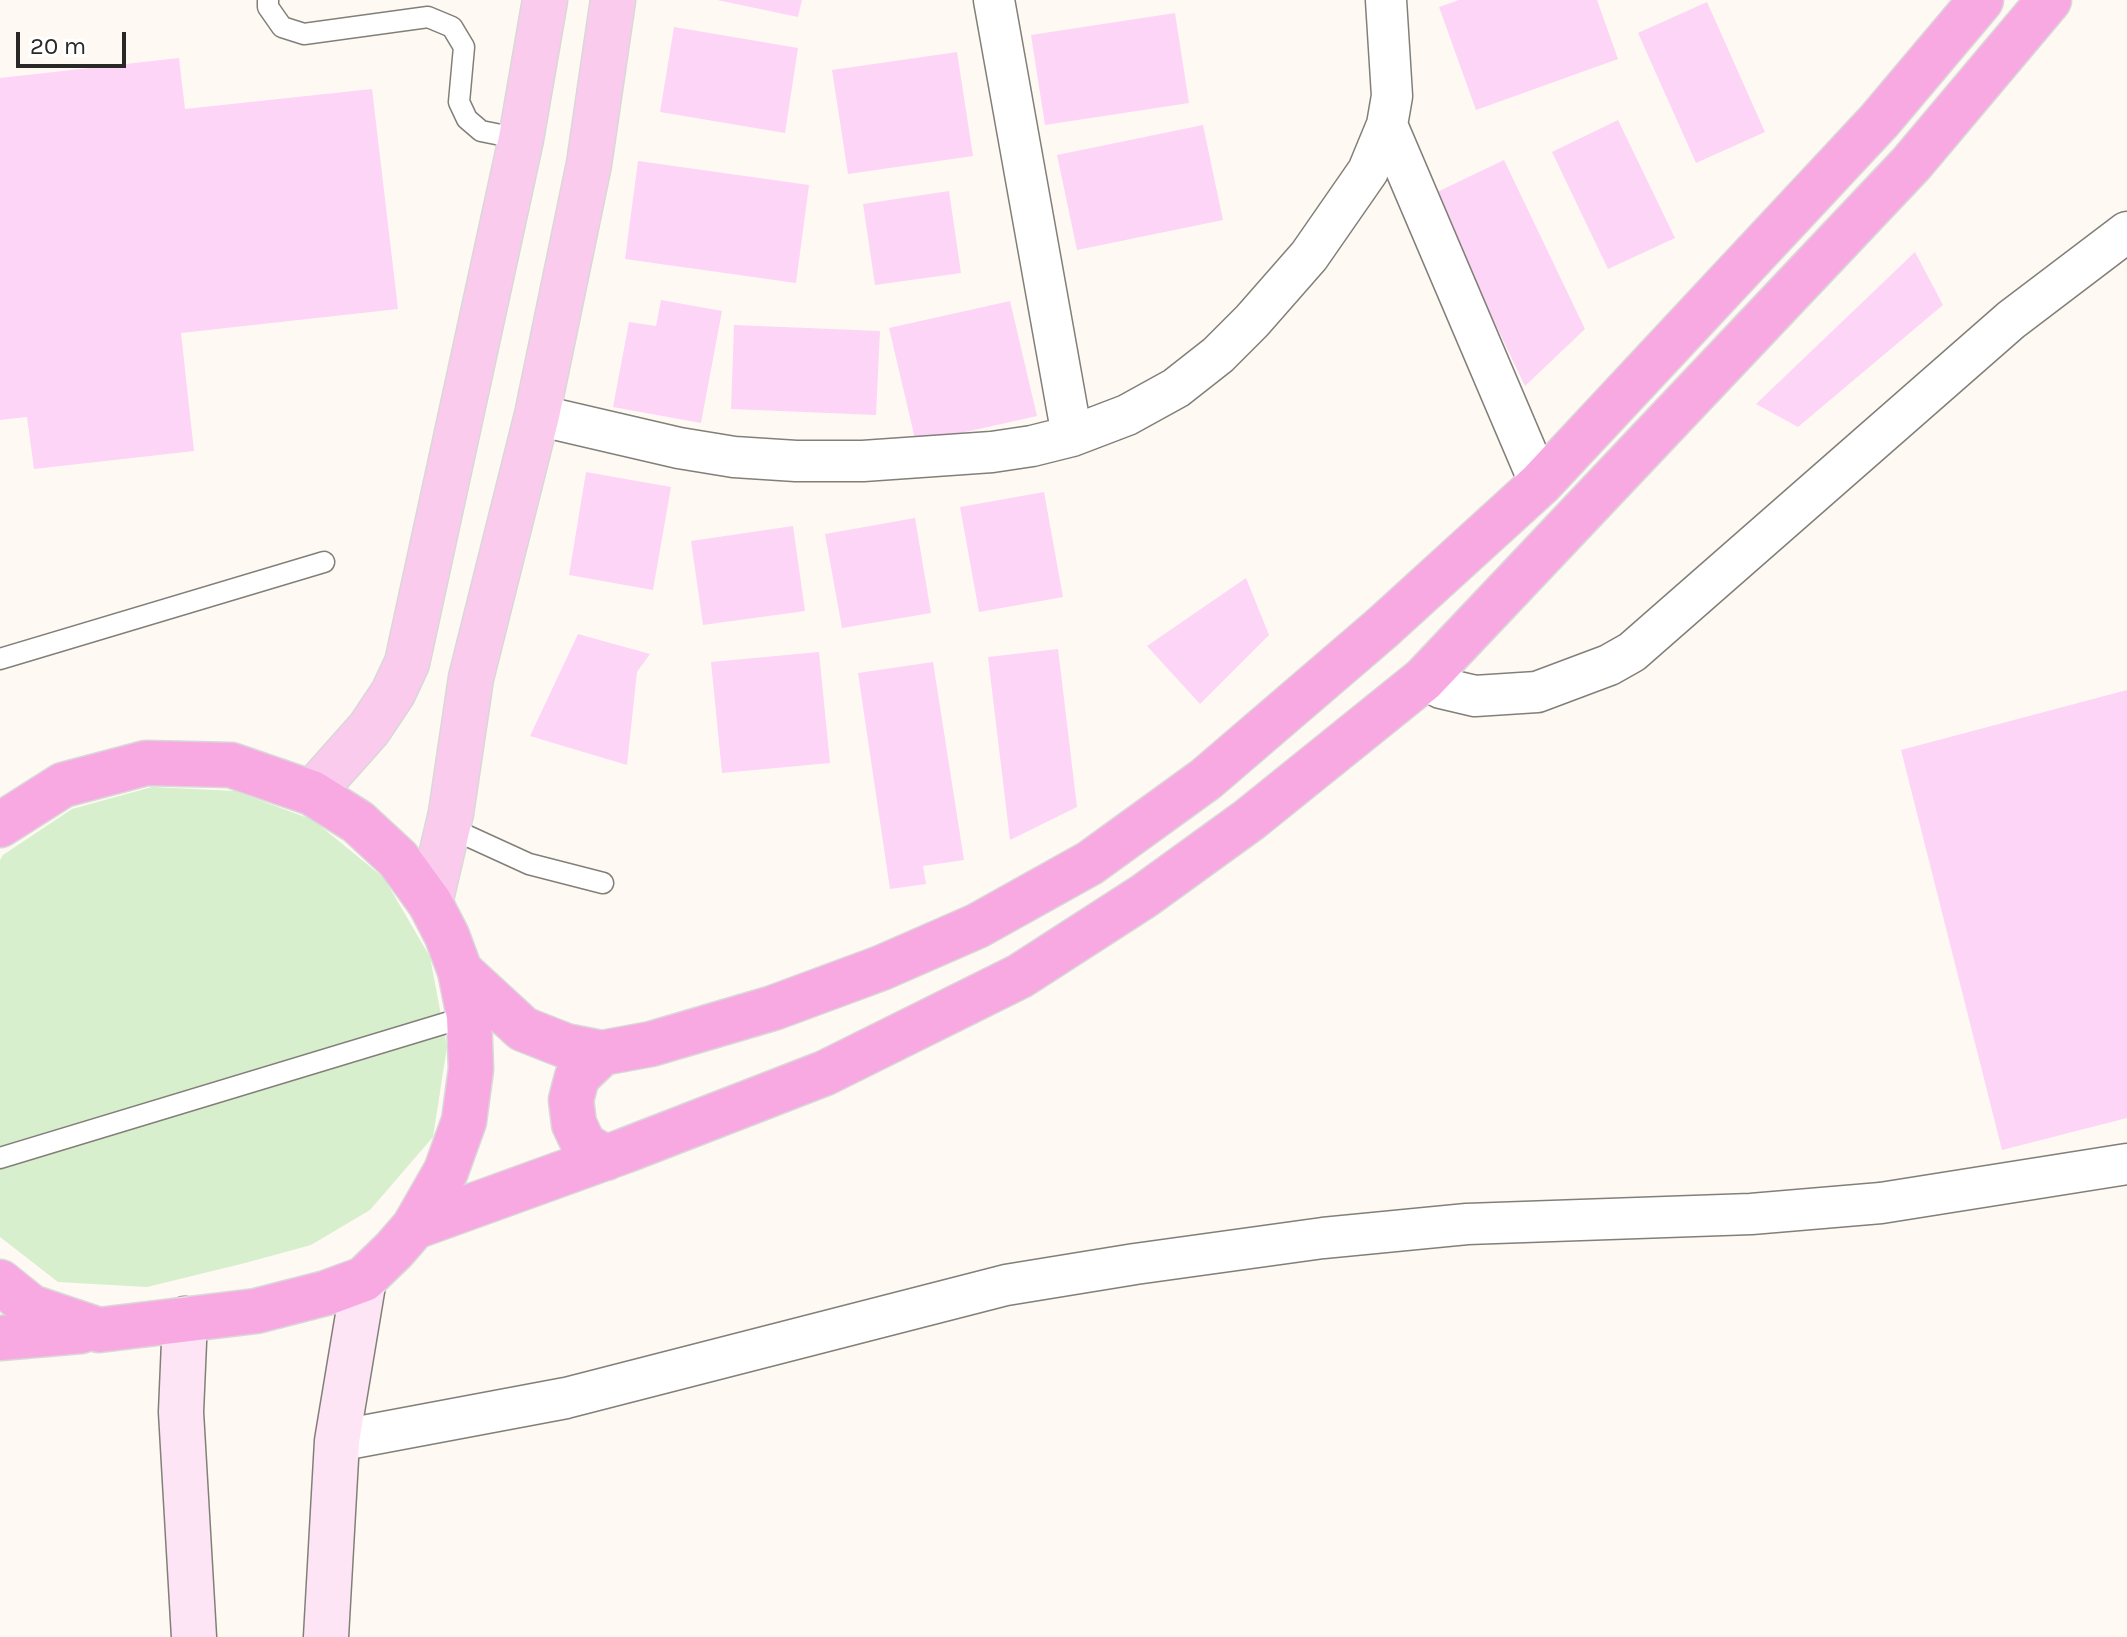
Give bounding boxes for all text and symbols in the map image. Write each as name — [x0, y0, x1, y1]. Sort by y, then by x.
scale bar — [20, 16, 130, 66]
text: 20 m — [30, 32, 86, 60]

